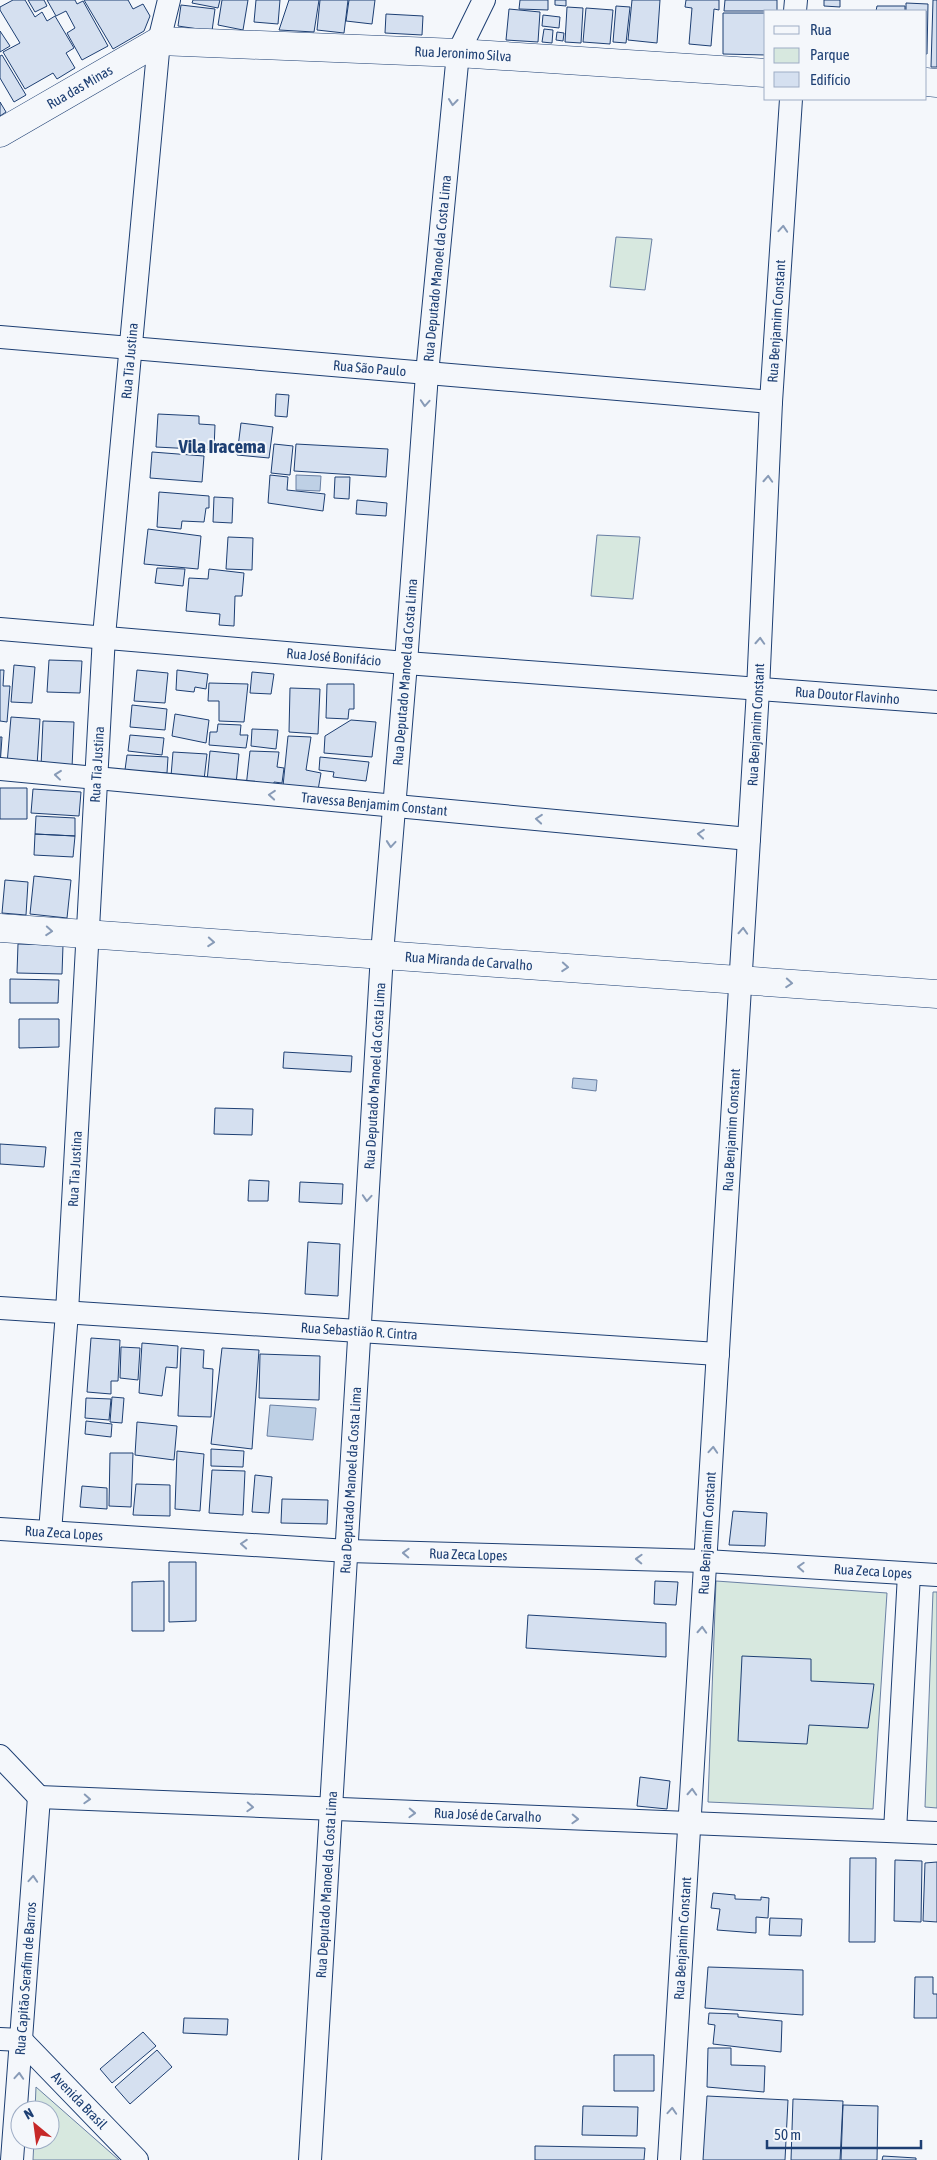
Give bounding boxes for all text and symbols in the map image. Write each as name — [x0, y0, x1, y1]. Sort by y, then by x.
legend — [764, 10, 927, 100]
text: Rua — [810, 21, 832, 38]
street label: Rua Jeronimo Silva — [414, 43, 512, 64]
text: Parque — [810, 46, 850, 63]
street label: Rua das Minas — [44, 62, 115, 112]
text: Edifício — [810, 71, 851, 88]
one-way arrow — [448, 98, 459, 106]
street label: Rua Deputado Manoel da Costa Lima — [420, 174, 454, 362]
one-way arrow — [777, 225, 788, 233]
street label: Rua Benjamim Constant — [764, 259, 788, 383]
street label: Rua Tia Justina — [118, 322, 141, 400]
street label: Rua São Paulo — [333, 357, 407, 379]
one-way arrow — [419, 399, 430, 407]
district label: Vila Iracema — [177, 435, 266, 457]
one-way arrow — [762, 475, 773, 483]
street label: Rua Deputado Manoel da Costa Lima — [390, 578, 420, 766]
one-way arrow — [755, 637, 766, 645]
street label: Rua José Bonifácio — [286, 645, 382, 669]
street label: Rua Benjamim Constant — [744, 663, 767, 787]
street label: Rua Doutor Flavinho — [794, 684, 900, 707]
street label: Rua Tia Justina — [87, 726, 107, 803]
one-way arrow — [54, 770, 62, 781]
street label: Travessa Benjamim Constant — [300, 789, 448, 819]
one-way arrow — [268, 790, 276, 801]
one-way arrow — [534, 814, 542, 825]
one-way arrow — [696, 829, 704, 840]
one-way arrow — [386, 841, 397, 849]
one-way arrow — [45, 926, 53, 937]
one-way arrow — [738, 927, 749, 935]
one-way arrow — [207, 937, 215, 948]
street label: Rua Miranda de Carvalho — [404, 949, 533, 974]
one-way arrow — [561, 962, 569, 973]
one-way arrow — [785, 978, 793, 989]
street label: Rua Deputado Manoel da Costa Lima — [361, 982, 388, 1170]
street label: Rua Benjamim Constant — [720, 1068, 743, 1192]
street label: Rua Tia Justina — [65, 1130, 85, 1208]
one-way arrow — [362, 1195, 373, 1203]
street label: Rua Sebastião R. Cintra — [300, 1319, 418, 1343]
street label: Rua Deputado Manoel da Costa Lima — [337, 1386, 364, 1574]
one-way arrow — [707, 1446, 718, 1454]
street label: Rua Benjamim Constant — [695, 1471, 719, 1595]
street label: Rua Zeca Lopes — [24, 1523, 104, 1543]
one-way arrow — [240, 1539, 248, 1550]
street label: Rua Zeca Lopes — [429, 1545, 508, 1563]
one-way arrow — [402, 1547, 410, 1558]
one-way arrow — [634, 1554, 642, 1565]
street label: Rua Zeca Lopes — [833, 1561, 913, 1581]
one-way arrow — [797, 1562, 805, 1573]
one-way arrow — [696, 1625, 707, 1633]
one-way arrow — [686, 1788, 697, 1796]
street label: Rua Deputado Manoel da Costa Lima — [313, 1790, 340, 1979]
one-way arrow — [84, 1794, 92, 1805]
one-way arrow — [246, 1801, 254, 1812]
street label: Rua José de Carvalho — [434, 1805, 542, 1825]
one-way arrow — [408, 1808, 416, 1819]
one-way arrow — [571, 1814, 579, 1825]
one-way arrow — [27, 1875, 38, 1883]
street label: Rua Benjamim Constant — [671, 1876, 694, 2000]
street label: Rua Capitão Serafim de Barros — [12, 1901, 39, 2056]
street label: Avenida Brasil — [48, 2069, 111, 2132]
one-way arrow — [13, 2072, 24, 2080]
north arrow — [10, 2100, 60, 2150]
text: N — [21, 2105, 36, 2123]
one-way arrow — [667, 2107, 678, 2115]
scale bar — [767, 2118, 921, 2150]
text: 50 m — [774, 2126, 801, 2143]

